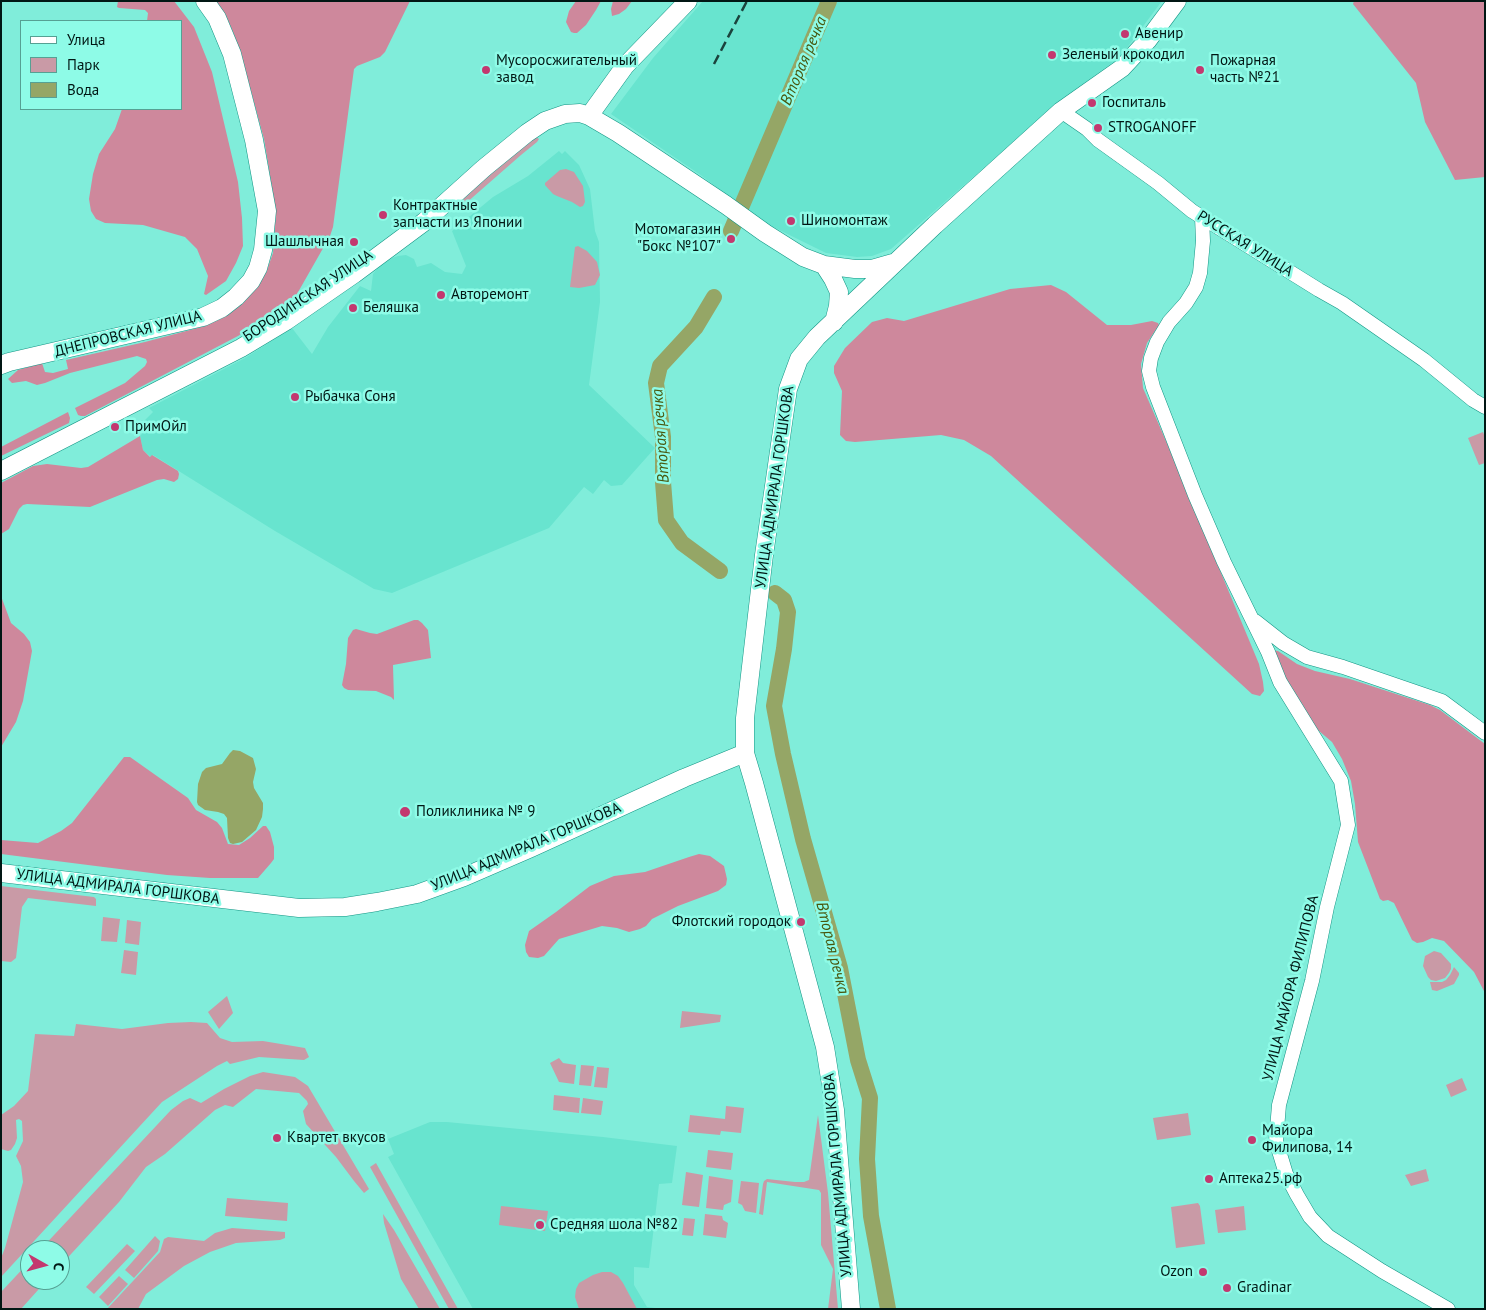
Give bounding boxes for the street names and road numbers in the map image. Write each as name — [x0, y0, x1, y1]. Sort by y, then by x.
street label: РУССКАЯ УЛИЦА — [1194, 207, 1296, 281]
street label: БОРОДИНСКАЯ УЛИЦА — [240, 246, 376, 346]
street label: ДНЕПРОВСКАЯ УЛИЦА — [53, 307, 203, 361]
street label: УЛИЦА АДМИРАЛА ГОРШКОВА — [752, 385, 798, 589]
street label: УЛИЦА АДМИРАЛА ГОРШКОВА — [428, 799, 624, 895]
street label: УЛИЦА АДМИРАЛА ГОРШКОВА — [16, 866, 220, 908]
street label: УЛИЦА МАЙОРА ФИЛИПОВА — [1259, 893, 1323, 1083]
street label: УЛИЦА АДМИРАЛА ГОРШКОВА — [820, 1072, 856, 1278]

